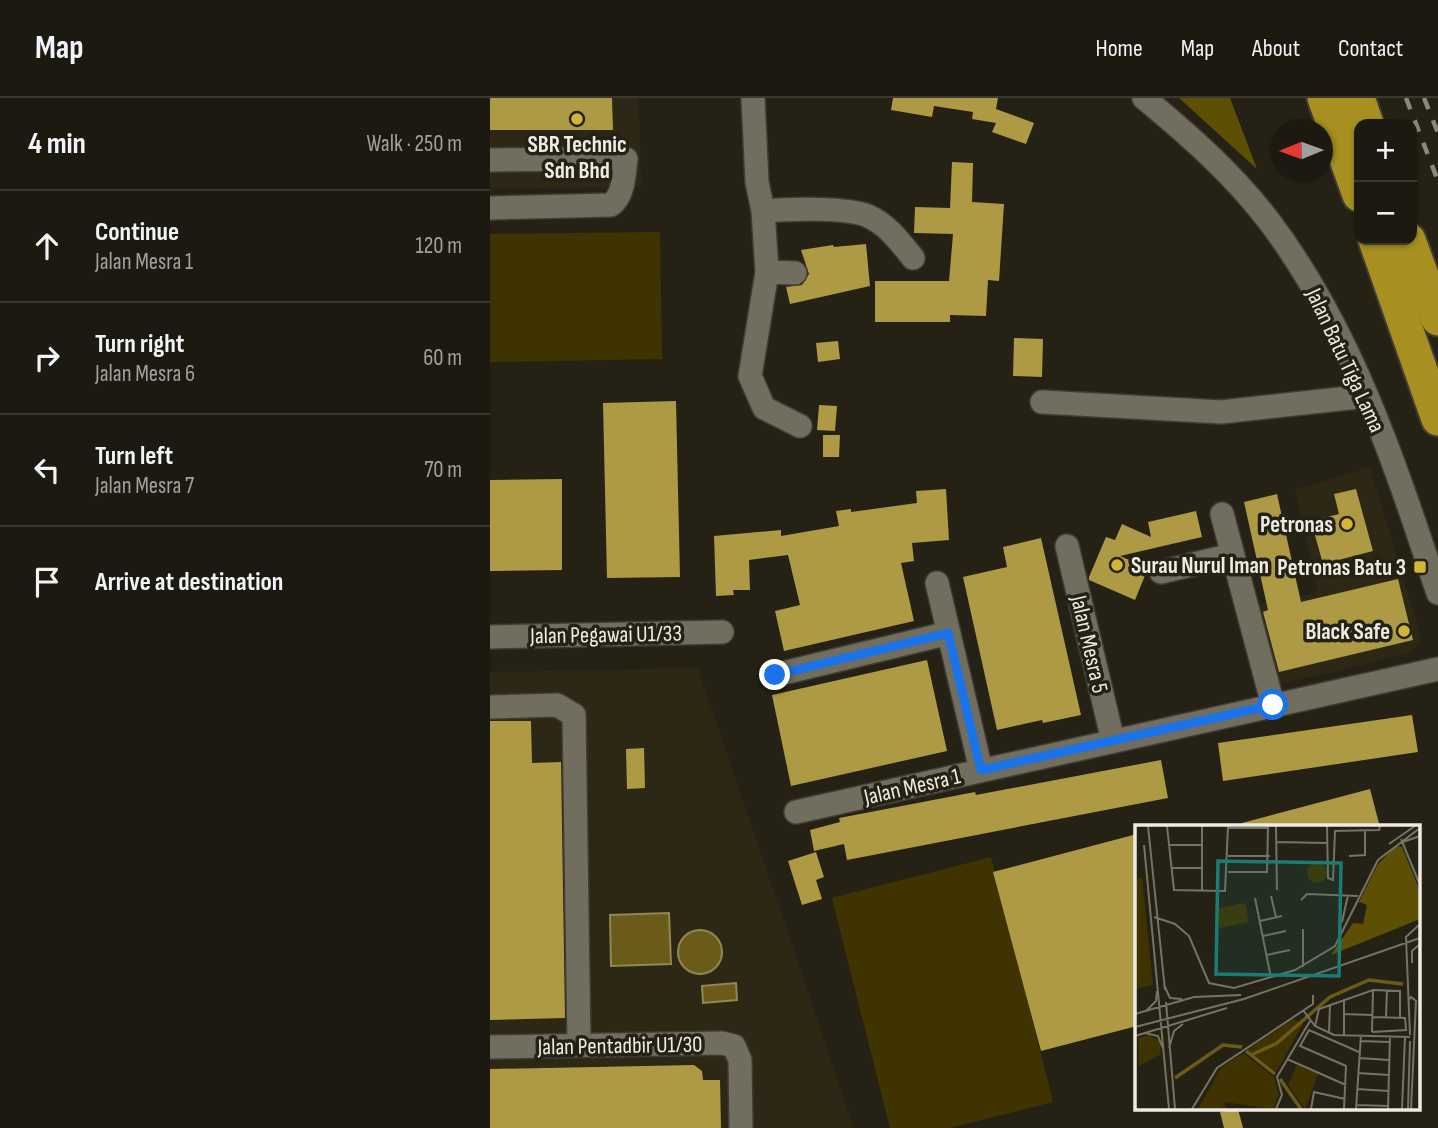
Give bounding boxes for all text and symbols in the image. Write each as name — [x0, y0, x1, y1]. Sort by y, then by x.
text: Map — [35, 28, 84, 68]
text: Home — [1095, 34, 1143, 63]
text: Map — [1181, 34, 1214, 63]
text: About — [1252, 34, 1300, 63]
text: Contact — [1338, 34, 1403, 63]
marker: SBR Technic Sdn Bhd — [569, 111, 585, 127]
north arrow — [1270, 119, 1333, 182]
map controls — [1354, 119, 1417, 245]
button: + — [1354, 119, 1417, 182]
text: 4 min — [28, 126, 86, 162]
text: Walk · 250 m — [366, 130, 462, 158]
place label: SBR Technic Sdn Bhd — [527, 131, 627, 185]
button: − — [1354, 182, 1417, 245]
text: Continue — [95, 217, 179, 248]
icon: ahead — [28, 227, 66, 265]
text: 120 m — [416, 232, 462, 260]
text: Jalan Mesra 1 — [95, 248, 193, 276]
street label: Jalan Batu Tiga Lama — [1299, 283, 1391, 437]
text: Turn right — [95, 329, 184, 360]
icon: right — [28, 339, 66, 377]
text: 60 m — [423, 344, 462, 372]
text: Jalan Mesra 6 — [95, 360, 195, 388]
text: Turn left — [95, 441, 173, 472]
icon: left — [28, 451, 66, 489]
text: 70 m — [424, 456, 462, 484]
text: Jalan Mesra 7 — [95, 472, 194, 500]
place label: Petronas — [1260, 511, 1333, 539]
marker: Petronas — [1339, 516, 1355, 532]
place label: Surau Nurul Iman — [1131, 552, 1269, 580]
place label: Petronas Batu 3 — [1277, 554, 1406, 582]
marker: Surau Nurul Iman — [1109, 557, 1125, 573]
marker: Petronas Batu 3 — [1412, 559, 1428, 575]
icon: arrive — [28, 563, 66, 601]
text: Arrive at destination — [95, 567, 283, 598]
street label: Jalan Mesra 5 — [1064, 592, 1114, 696]
place label: Black Safe — [1306, 618, 1390, 646]
street label: Jalan Pegawai U1/33 — [529, 620, 682, 650]
marker: Black Safe — [1396, 623, 1412, 639]
route end — [759, 659, 790, 690]
route start — [1257, 689, 1288, 720]
street label: Jalan Mesra 1 — [860, 762, 963, 812]
inset map — [1135, 825, 1420, 1110]
street label: Jalan Pentadbir U1/30 — [536, 1031, 703, 1061]

